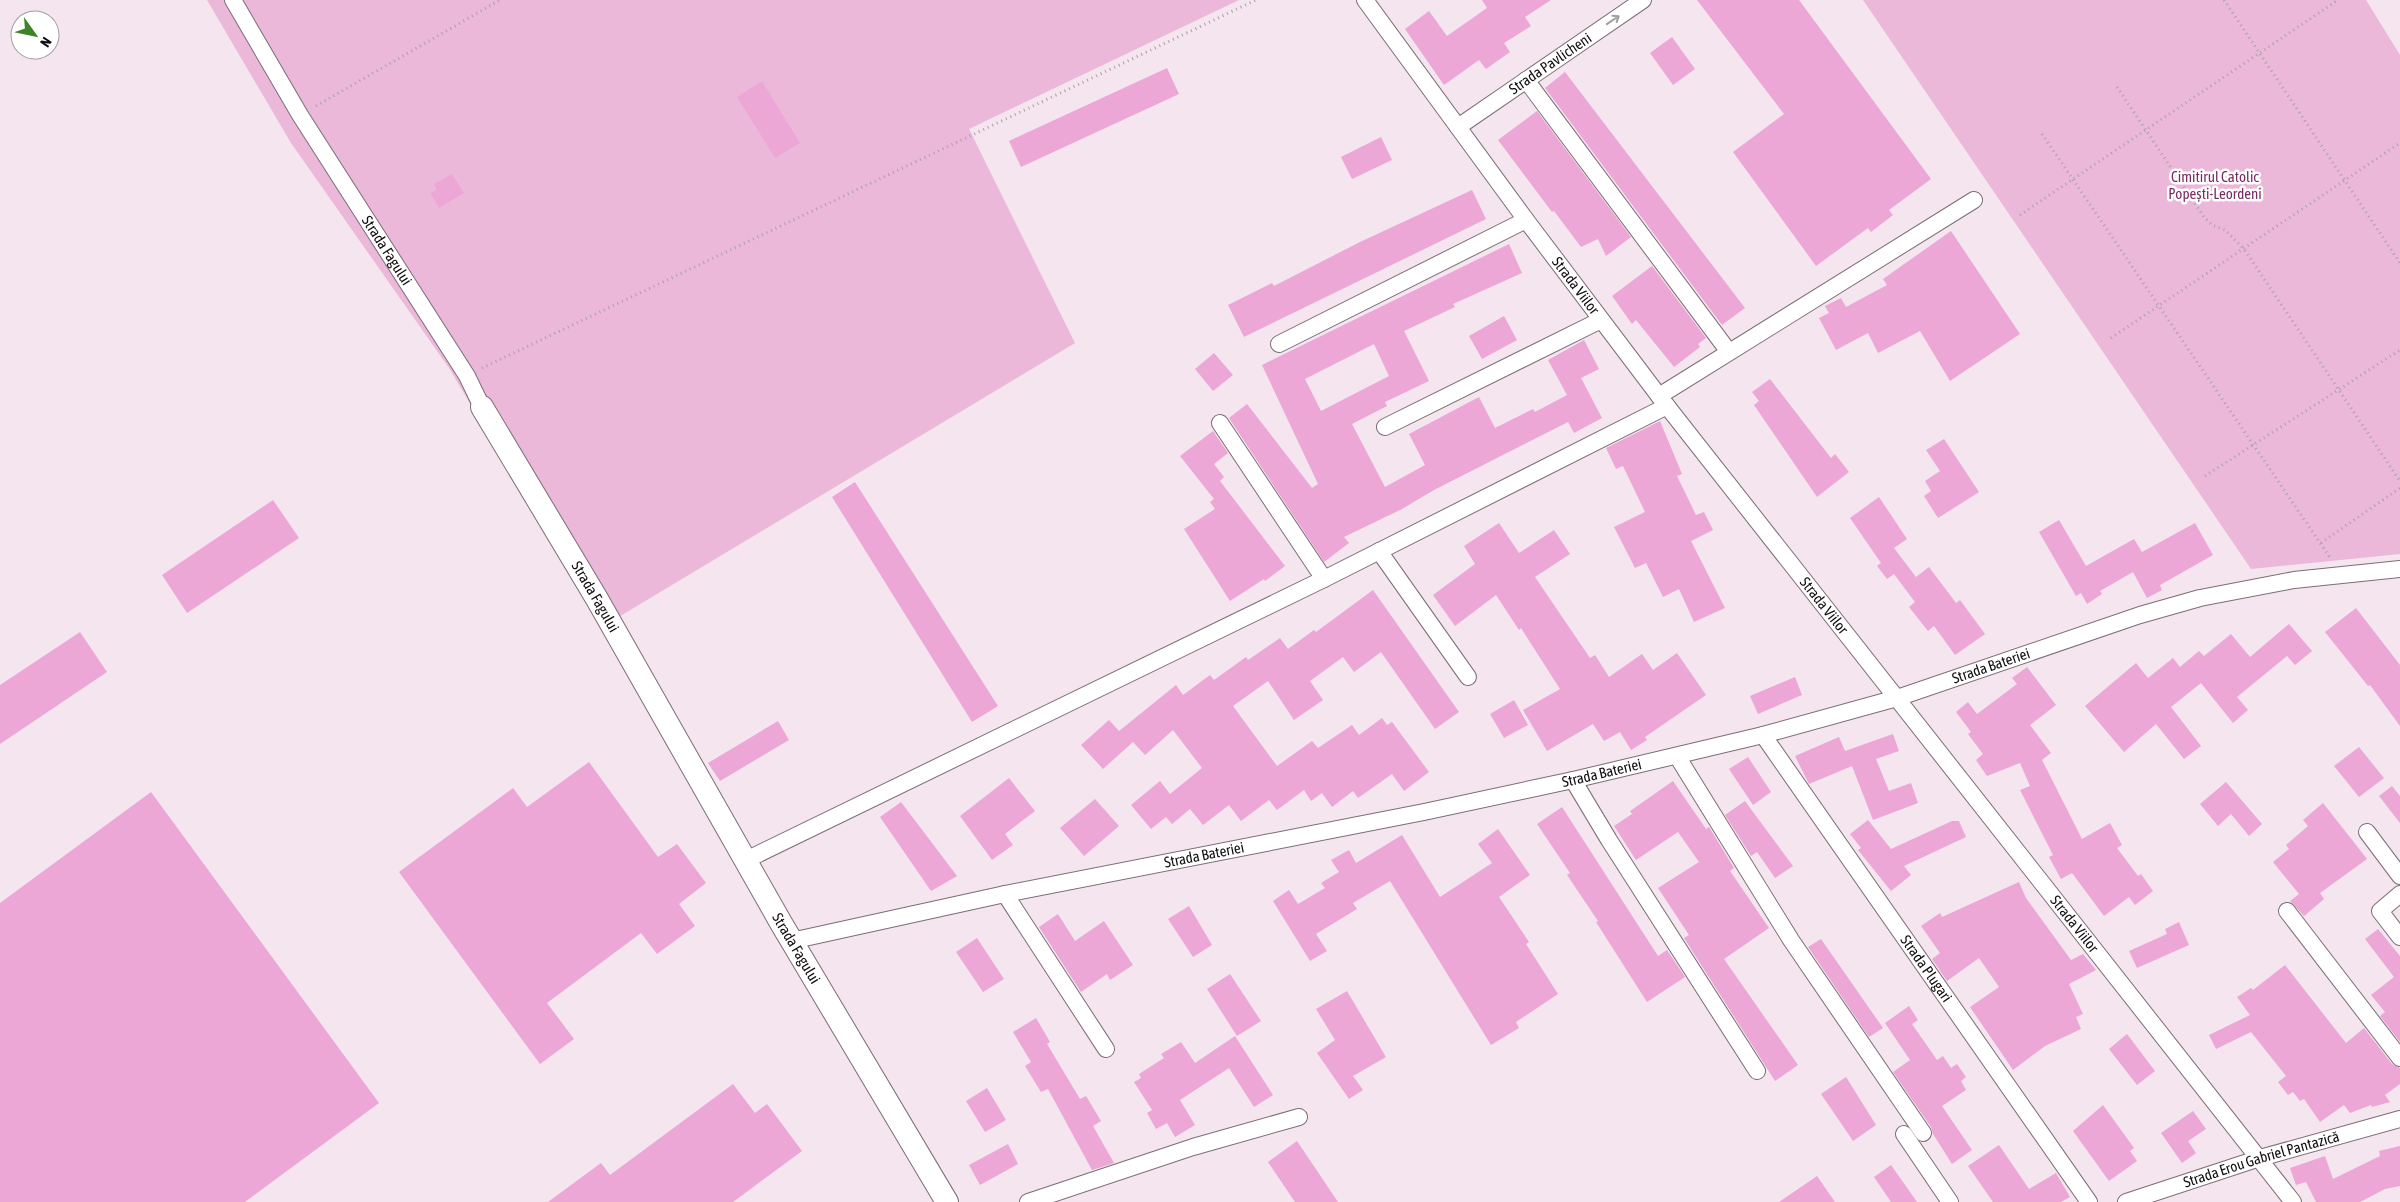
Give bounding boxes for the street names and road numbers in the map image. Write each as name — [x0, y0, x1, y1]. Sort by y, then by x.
street label: Strada Pavlicheni — [1506, 29, 1594, 97]
street label: Strada Fagului — [359, 212, 416, 288]
street label: Strada Viilor — [1549, 253, 1604, 318]
street label: Strada Fagului — [568, 558, 623, 635]
street label: Strada Viilor — [1797, 574, 1852, 638]
street label: Strada Bateriei — [1950, 644, 2032, 687]
street label: Strada Bateriei — [1560, 755, 1643, 790]
street label: Strada Bateriei — [1163, 838, 1245, 871]
street label: Strada Viilor — [2047, 892, 2103, 956]
street label: Strada Fagului — [769, 910, 824, 986]
street label: Strada Plugari — [1897, 932, 1956, 1005]
street label: Strada Erou Gabriel Pantazică — [2181, 1127, 2341, 1191]

